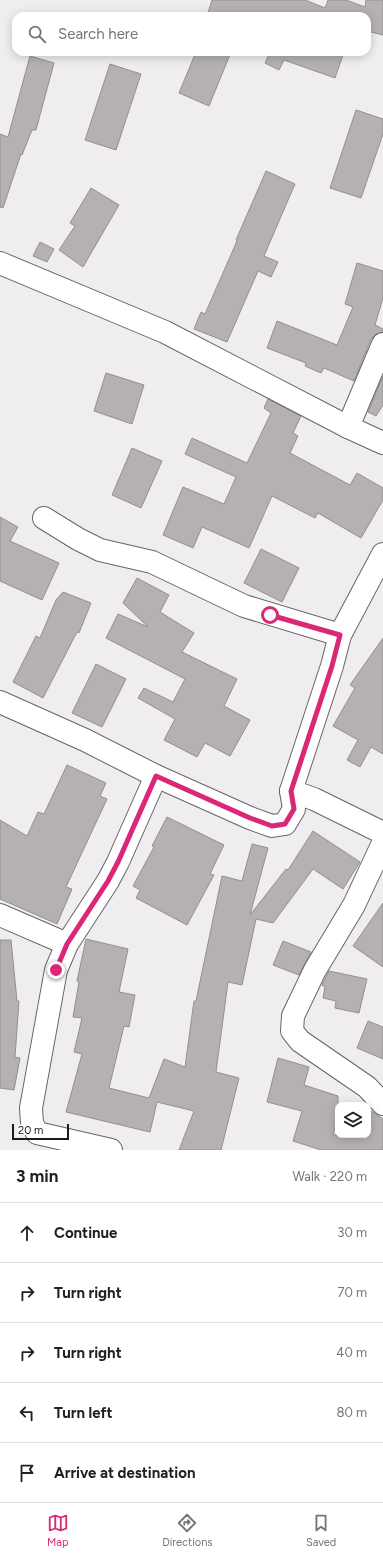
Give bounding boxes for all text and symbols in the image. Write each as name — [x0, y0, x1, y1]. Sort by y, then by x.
search box — [12, 12, 371, 56]
icon: search — [26, 23, 48, 45]
text: Search here — [58, 25, 138, 43]
route start — [261, 606, 279, 624]
route end — [47, 961, 65, 979]
map controls — [335, 1102, 371, 1138]
button: layers — [335, 1102, 371, 1138]
scale bar — [12, 1122, 69, 1141]
text: 20 m — [18, 1124, 43, 1137]
text: 3 min — [16, 1166, 58, 1186]
text: Walk · 220 m — [292, 1169, 367, 1184]
icon: ahead — [16, 1222, 38, 1244]
text: Continue — [54, 1224, 117, 1242]
text: 30 m — [337, 1225, 367, 1240]
icon: right — [16, 1282, 38, 1304]
text: Turn right — [54, 1284, 122, 1302]
text: 70 m — [337, 1285, 367, 1300]
icon: right — [16, 1342, 38, 1364]
text: Turn right — [54, 1344, 122, 1362]
text: 40 m — [336, 1345, 367, 1360]
icon: left — [16, 1402, 38, 1424]
text: Turn left — [54, 1404, 112, 1422]
text: 80 m — [336, 1405, 367, 1420]
icon: arrive — [16, 1462, 38, 1484]
text: Arrive at destination — [54, 1464, 195, 1482]
tab: Map — [47, 1512, 69, 1549]
tab: Directions — [162, 1512, 212, 1549]
tab: Saved — [306, 1512, 336, 1549]

